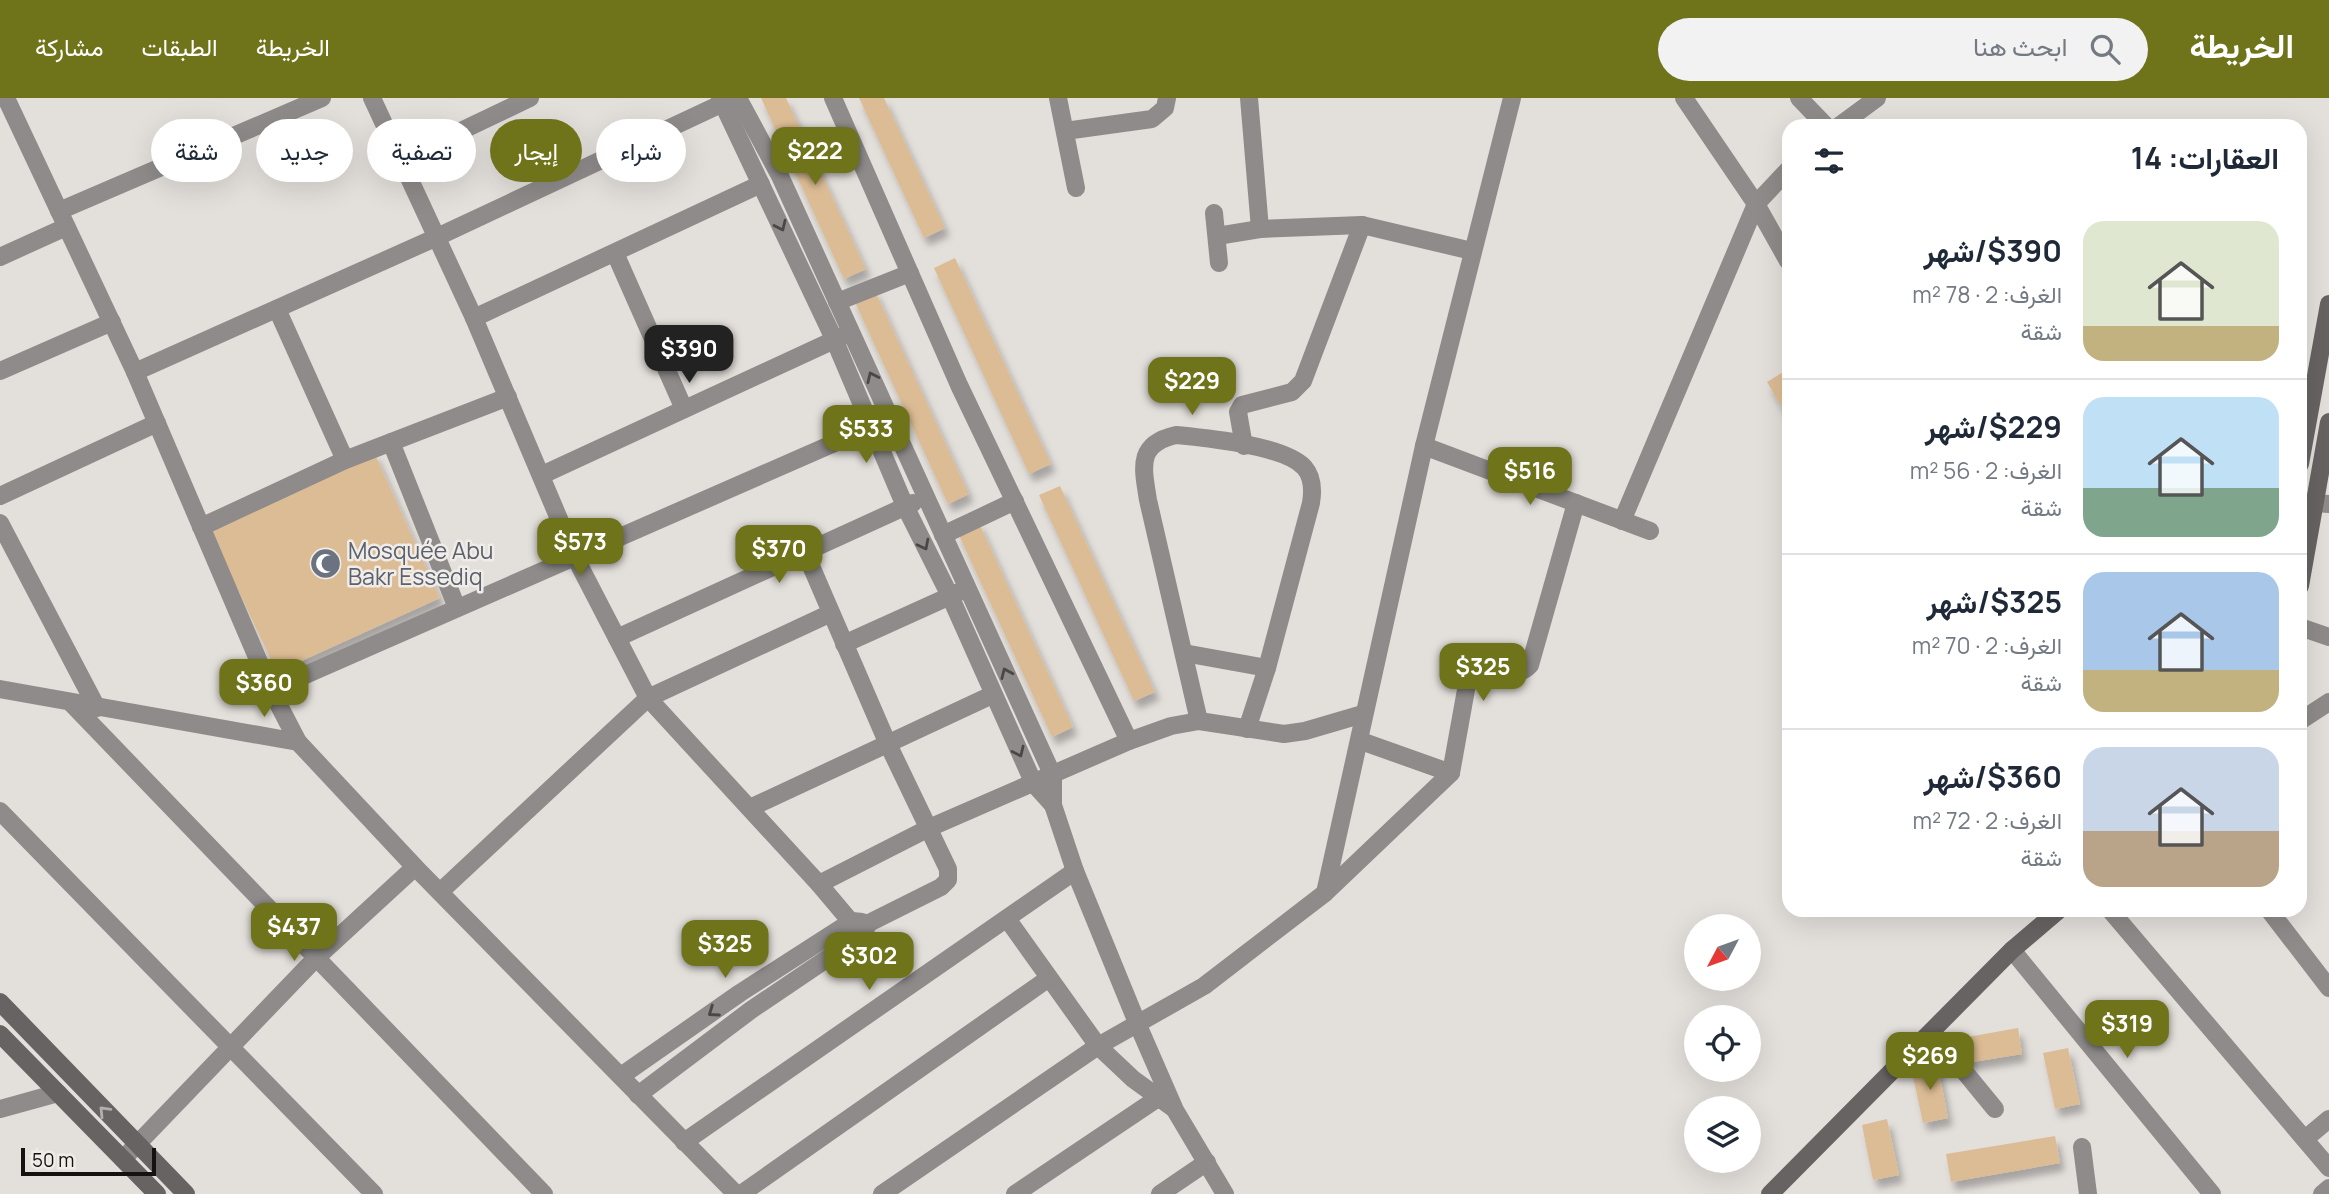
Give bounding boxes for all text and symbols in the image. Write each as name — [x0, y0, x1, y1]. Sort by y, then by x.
search box — [1658, 18, 2148, 81]
text: الخريطة — [2190, 23, 2294, 68]
text: ابحث هنا — [1973, 28, 2068, 64]
text: مشاركة — [35, 30, 103, 63]
text: الطبقات — [141, 30, 218, 63]
text: الخريطة — [256, 30, 330, 63]
icon: search — [2086, 30, 2124, 68]
chip: شقة — [151, 119, 242, 182]
chip: جديد — [256, 119, 353, 182]
chip: تصفية — [367, 119, 476, 182]
chip: إيجار — [490, 119, 582, 182]
chip: شراء — [596, 119, 686, 182]
pin: $222 — [774, 127, 856, 187]
text: $222 — [787, 134, 843, 166]
text: العقارات: 14 — [2131, 137, 2279, 178]
icon: filters — [1810, 142, 1848, 180]
one-way arrow — [773, 219, 787, 231]
text: $390/شهر — [1924, 230, 2062, 271]
icon: home — [2139, 249, 2223, 333]
text: الغرف: 2 · 78 m² — [1912, 278, 2062, 310]
text: شقة — [2020, 315, 2062, 347]
pin: $390 — [648, 326, 730, 385]
text: $390 — [660, 332, 718, 364]
pin: $229 — [1151, 358, 1233, 417]
text: $229 — [1164, 364, 1220, 396]
one-way arrow — [866, 372, 880, 384]
pin: $533 — [825, 406, 907, 465]
text: $229/شهر — [1925, 406, 2062, 447]
text: $533 — [839, 412, 893, 444]
icon: home — [2139, 425, 2223, 509]
pin: $516 — [1489, 448, 1571, 507]
text: $516 — [1504, 454, 1556, 486]
text: الغرف: 2 · 56 m² — [1910, 454, 2062, 486]
text: شقة — [2020, 491, 2062, 523]
pin: $573 — [539, 518, 621, 578]
text: $573 — [553, 525, 607, 557]
pin: $370 — [738, 526, 820, 585]
text: $370 — [751, 532, 807, 564]
place label: Mosquée Abu Bakr Essediq — [348, 534, 494, 592]
one-way arrow — [916, 538, 930, 550]
mosque icon: Mosquée Abu Bakr Essediq — [308, 546, 342, 580]
text: $325/شهر — [1926, 581, 2062, 622]
icon: home — [2139, 600, 2223, 684]
text: الغرف: 2 · 70 m² — [1912, 629, 2062, 661]
pin: $325 — [1442, 644, 1524, 703]
text: $325 — [1456, 650, 1511, 682]
pin: $360 — [223, 660, 305, 719]
text: $360 — [235, 666, 293, 698]
text: شقة — [2020, 666, 2062, 698]
one-way arrow — [1001, 668, 1015, 680]
one-way arrow — [1011, 745, 1025, 757]
text: $360/شهر — [1924, 756, 2062, 797]
icon: home — [2139, 775, 2223, 859]
text: الغرف: 2 · 72 m² — [1913, 804, 2062, 836]
text: شقة — [2020, 841, 2062, 873]
pin: $437 — [253, 904, 335, 963]
text: $437 — [267, 910, 321, 942]
north arrow — [1684, 914, 1760, 990]
map controls — [1684, 914, 1761, 1173]
pin: $325 — [684, 920, 766, 980]
text: $325 — [698, 927, 753, 959]
pin: $302 — [828, 932, 910, 992]
text: $302 — [841, 939, 897, 971]
pin: $319 — [2086, 1000, 2168, 1060]
one-way arrow — [708, 1004, 721, 1016]
button: locate — [1684, 1005, 1761, 1082]
text: $319 — [2101, 1007, 2153, 1039]
pin: $269 — [1889, 1032, 1971, 1092]
text: $269 — [1902, 1039, 1958, 1071]
button: layers — [1684, 1096, 1761, 1173]
one-way arrow — [99, 1106, 112, 1119]
scale bar — [21, 1145, 156, 1177]
text: 50 m — [32, 1147, 74, 1173]

